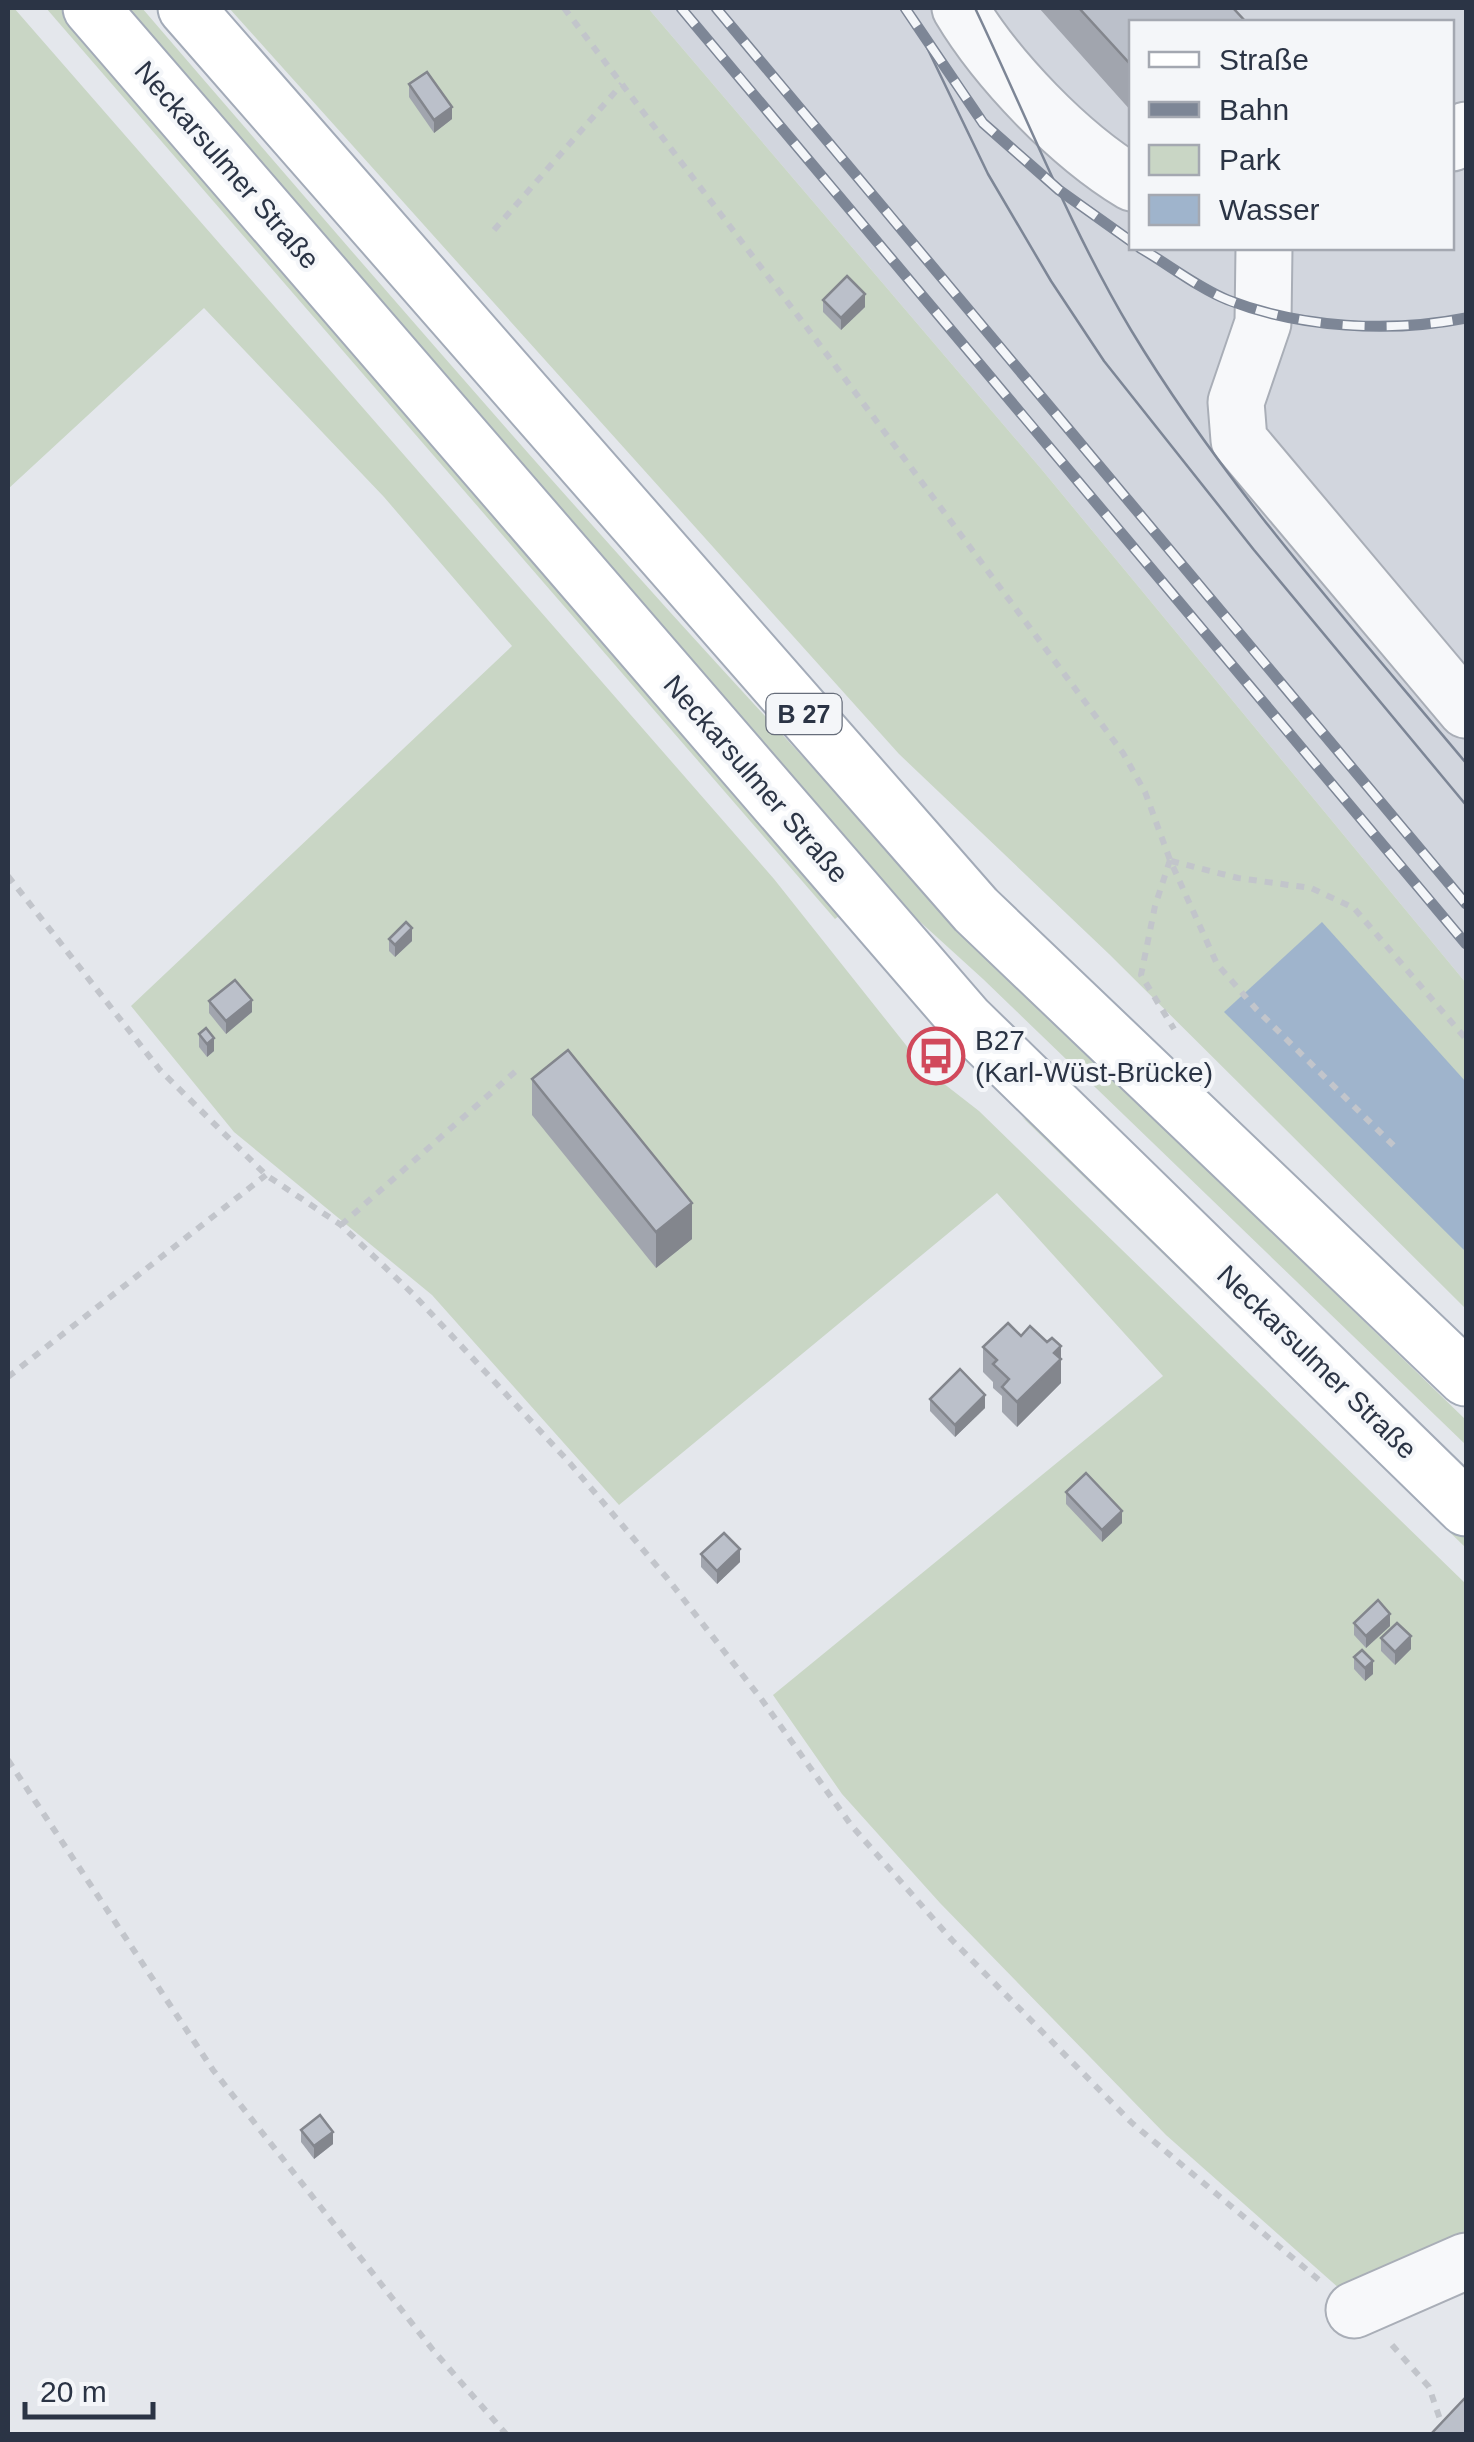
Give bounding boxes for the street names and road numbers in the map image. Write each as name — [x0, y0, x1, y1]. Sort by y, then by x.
street label: Neckarsulmer Straße — [129, 55, 325, 275]
street label: Neckarsulmer Straße — [658, 669, 854, 889]
road number: B 27 — [766, 694, 842, 734]
street label: Neckarsulmer Straße — [1211, 1259, 1423, 1465]

